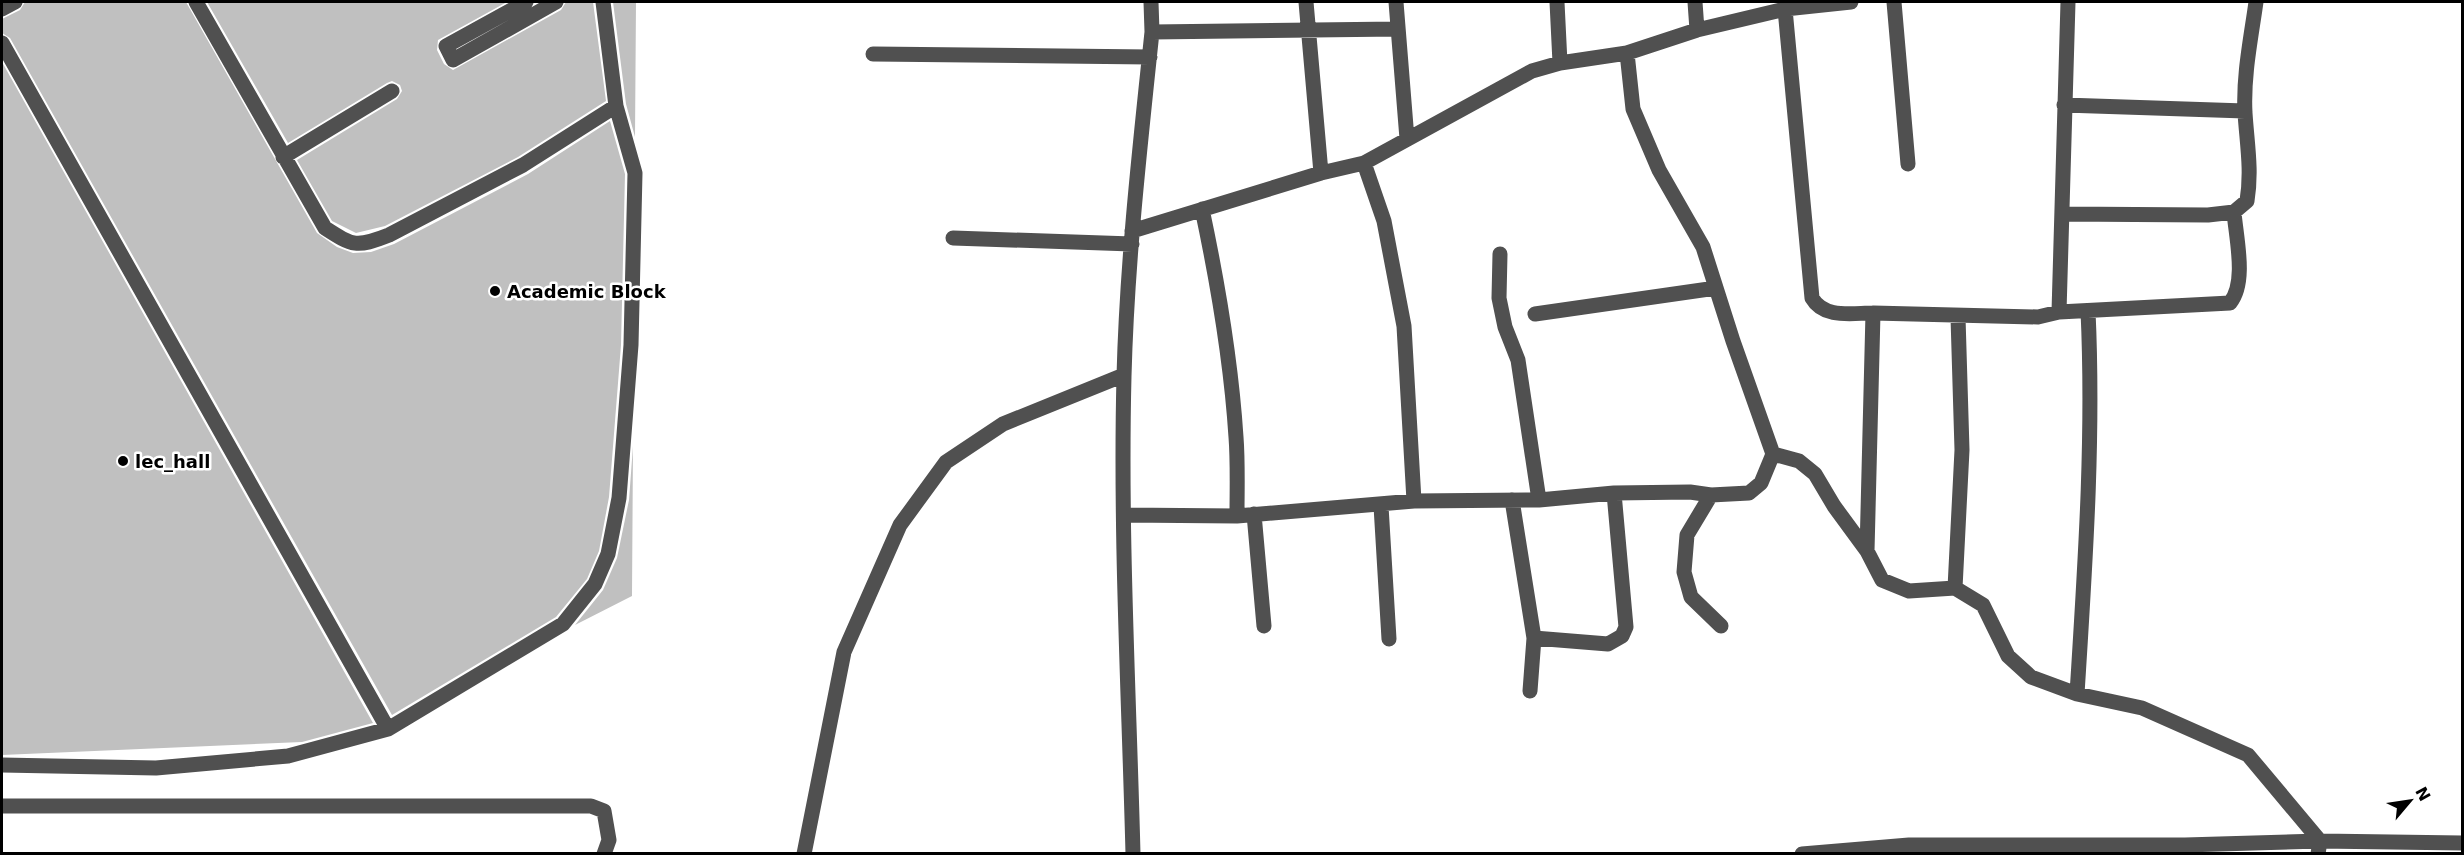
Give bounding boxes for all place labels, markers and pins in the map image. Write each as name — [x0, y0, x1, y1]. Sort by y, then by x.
place label: Academic Block — [507, 281, 667, 302]
marker: Academic Block — [488, 284, 502, 298]
place label: lec_hall — [135, 451, 210, 472]
marker: lec_hall — [116, 454, 130, 468]

